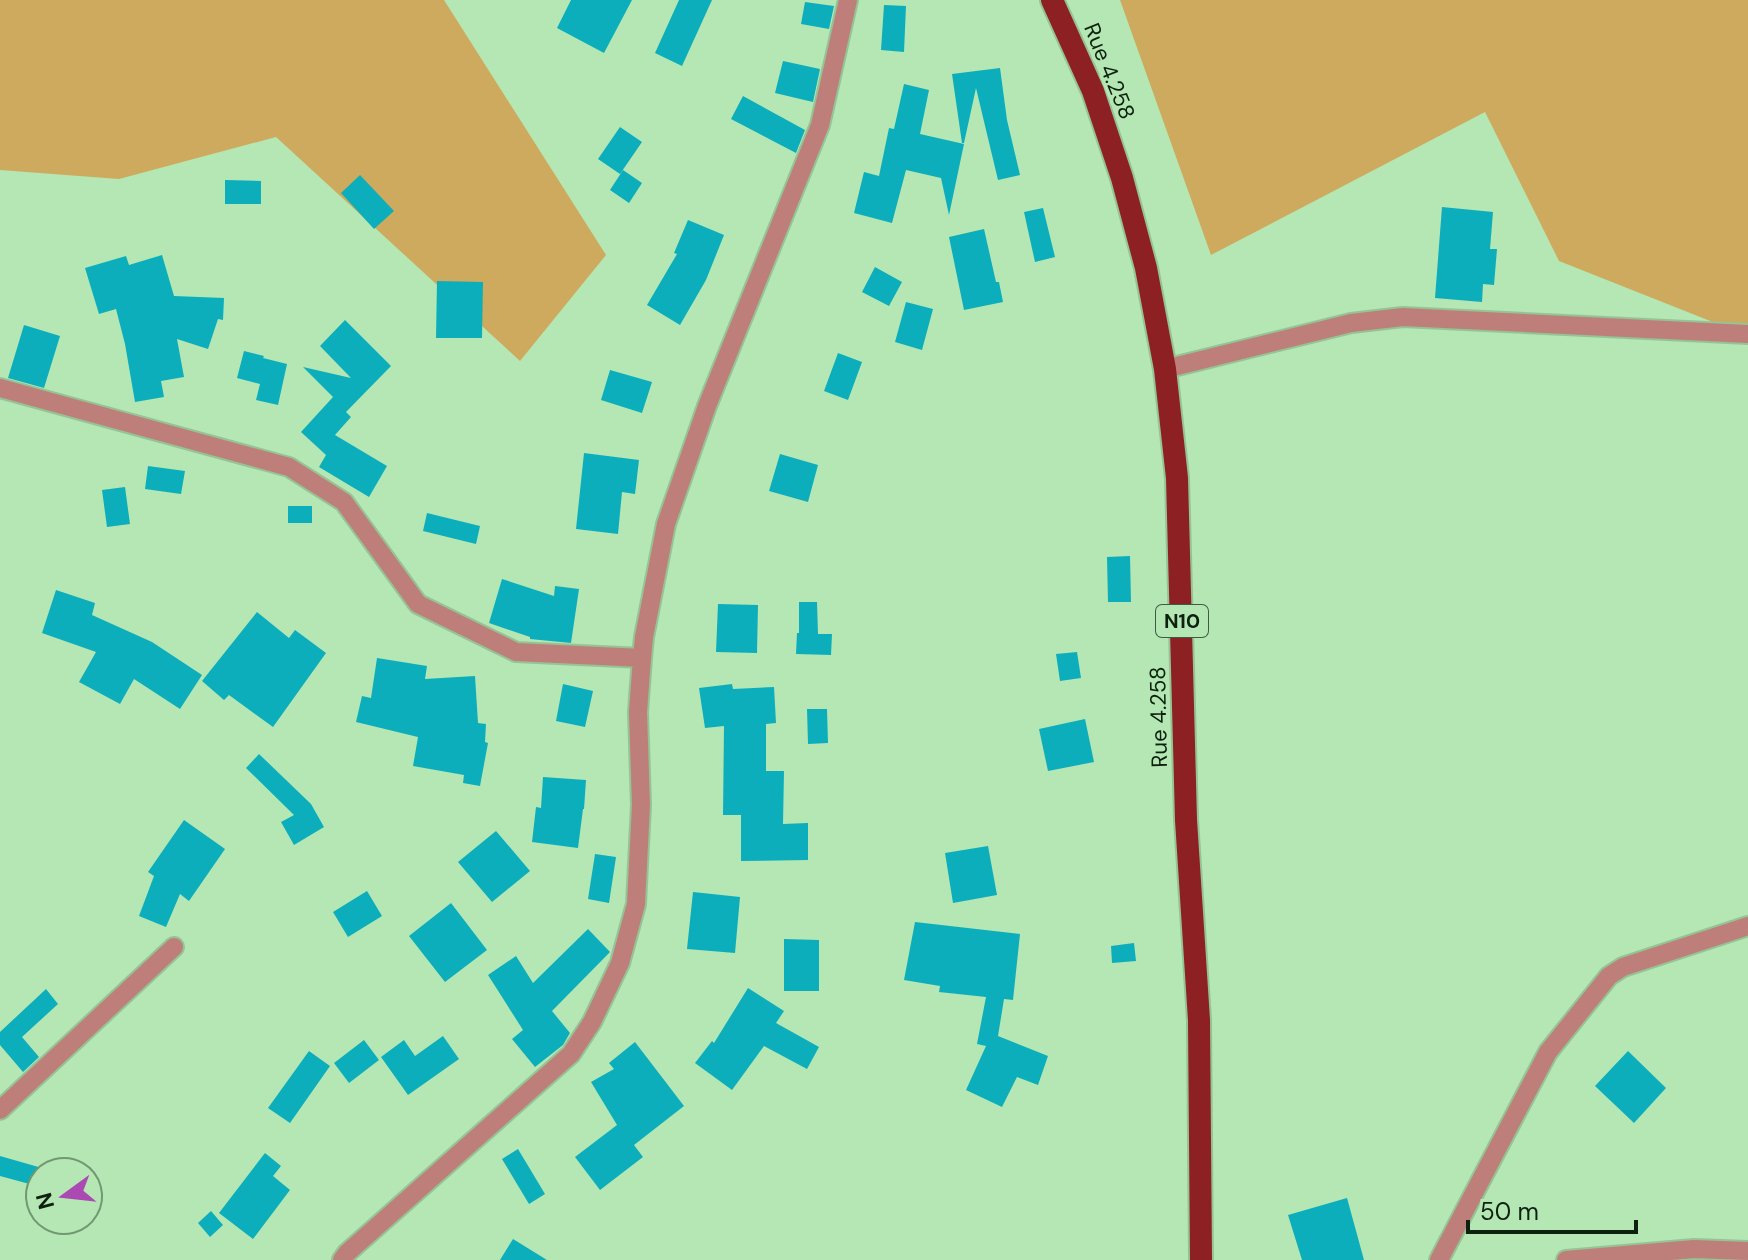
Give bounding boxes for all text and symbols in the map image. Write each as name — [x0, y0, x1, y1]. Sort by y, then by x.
street label: Rue 4.258 — [1077, 19, 1142, 124]
road number: N10 — [1156, 605, 1208, 637]
street label: Rue 4.258 — [1143, 666, 1174, 768]
north arrow — [24, 1156, 104, 1236]
scale bar — [1468, 1184, 1636, 1234]
text: N — [29, 1190, 61, 1213]
text: 50 m — [1480, 1196, 1539, 1227]

